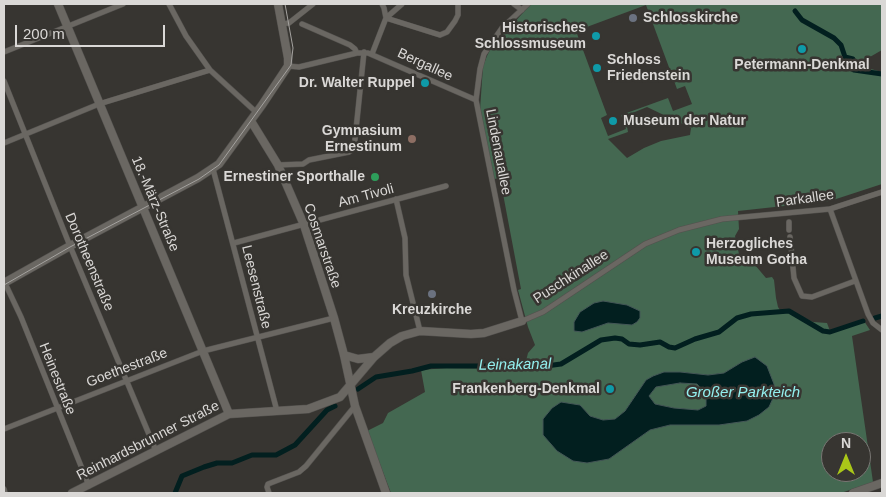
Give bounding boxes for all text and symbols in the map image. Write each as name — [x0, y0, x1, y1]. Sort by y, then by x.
place label: Schlosskirche — [643, 10, 738, 26]
marker: Schlosskirche — [627, 12, 639, 24]
scale bar — [18, 15, 168, 47]
place label: Historisches Schlossmuseum — [475, 20, 586, 52]
text: 200 m — [23, 25, 65, 42]
marker: Historisches Schlossmuseum — [590, 30, 602, 42]
marker: Petermann-Denkmal — [796, 43, 808, 55]
street label: Bergallee — [395, 45, 455, 85]
place label: Schloss Friedenstein — [607, 52, 690, 84]
place label: Petermann-Denkmal — [734, 57, 870, 73]
marker: Schloss Friedenstein — [591, 62, 603, 74]
place label: Dr. Walter Ruppel — [299, 75, 415, 91]
marker: Dr. Walter Ruppel — [419, 77, 431, 89]
street label: Lindenauallee — [481, 108, 515, 196]
place label: Museum der Natur — [623, 113, 746, 129]
marker: Museum der Natur — [607, 115, 619, 127]
place label: Gymnasium Ernestinum — [322, 123, 402, 156]
marker: Gymnasium Ernestinum — [406, 133, 418, 145]
street label: 18.-März-Straße — [127, 154, 183, 254]
place label: Ernestiner Sporthalle — [223, 169, 365, 185]
marker: Ernestiner Sporthalle — [369, 171, 381, 183]
street label: Am Tivoli — [336, 181, 396, 211]
street label: Parkallee — [775, 187, 835, 211]
street label: Cosmarstraße — [300, 201, 344, 291]
street label: Dorotheenstraße — [61, 210, 117, 314]
place label: Herzogliches Museum Gotha — [706, 236, 807, 268]
street label: Leesenstraße — [237, 243, 275, 331]
street label: Puschkinallee — [530, 246, 612, 308]
marker: Herzogliches Museum Gotha — [690, 246, 702, 258]
marker: Kreuzkirche — [426, 288, 438, 300]
place label: Kreuzkirche — [392, 302, 472, 318]
street label: Heinestraße — [35, 341, 79, 417]
street label: Goethestraße — [84, 345, 170, 391]
water label: Leinakanal — [479, 355, 551, 375]
place label: Frankenberg-Denkmal — [452, 381, 600, 397]
marker: Frankenberg-Denkmal — [604, 383, 616, 395]
water label: Großer Parkteich — [686, 384, 800, 402]
street label: Reinhardsbrunner Straße — [74, 398, 222, 484]
north arrow — [821, 432, 871, 482]
text: N — [841, 435, 851, 451]

